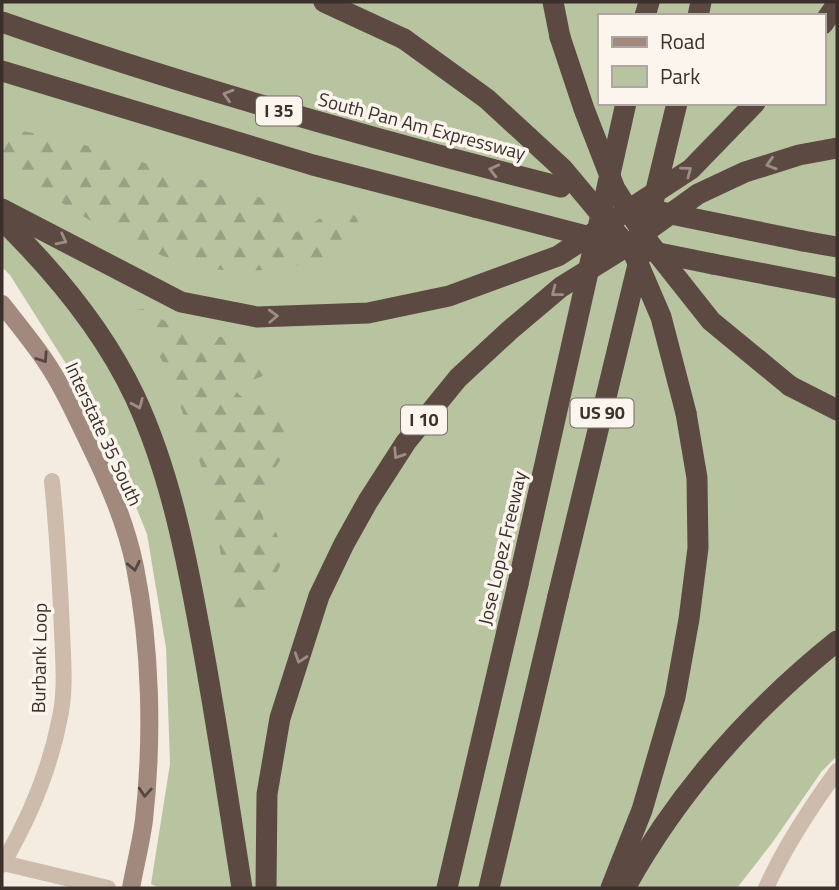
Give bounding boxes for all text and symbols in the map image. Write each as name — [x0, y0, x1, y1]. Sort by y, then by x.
legend — [598, 14, 825, 105]
text: Road — [660, 25, 705, 57]
text: Park — [660, 60, 700, 92]
street label: South Pan Am Expressway — [315, 84, 529, 167]
one-way arrow — [222, 89, 234, 104]
road number: I 35 — [256, 96, 302, 126]
one-way arrow — [765, 155, 777, 170]
one-way arrow — [489, 164, 501, 178]
one-way arrow — [679, 167, 692, 179]
one-way arrow — [55, 232, 67, 245]
one-way arrow — [551, 284, 563, 297]
one-way arrow — [268, 309, 279, 324]
one-way arrow — [35, 351, 48, 364]
street label: Interstate 35 South — [58, 357, 151, 511]
one-way arrow — [130, 397, 144, 410]
road number: US 90 — [570, 398, 634, 428]
road number: I 10 — [401, 406, 447, 434]
one-way arrow — [393, 447, 406, 460]
street label: Jose Lopez Freeway — [470, 468, 533, 628]
one-way arrow — [126, 560, 140, 572]
street label: Burbank Loop — [23, 603, 54, 713]
one-way arrow — [293, 652, 308, 664]
one-way arrow — [138, 787, 153, 798]

